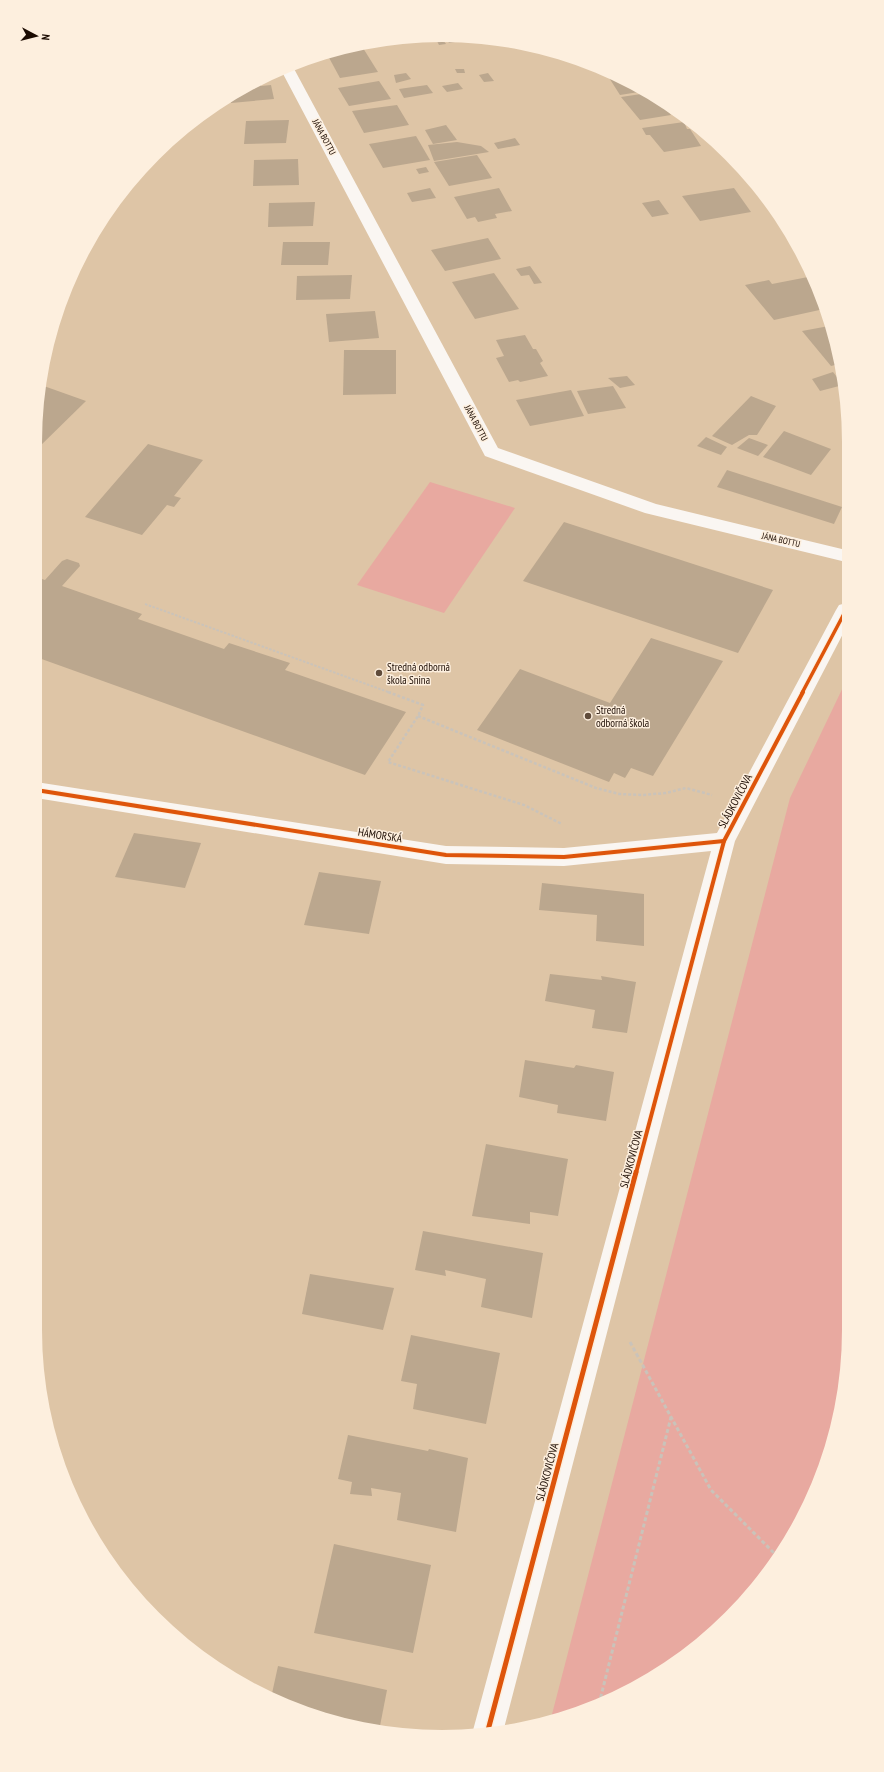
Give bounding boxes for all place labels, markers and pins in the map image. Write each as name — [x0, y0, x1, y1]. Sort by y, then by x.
place label: Stredná odborná škola Snina — [387, 660, 450, 687]
marker: Stredná odborná škola Snina — [374, 668, 384, 678]
place label: Stredná odborná škola — [596, 703, 649, 730]
marker: Stredná odborná škola — [583, 711, 593, 721]

